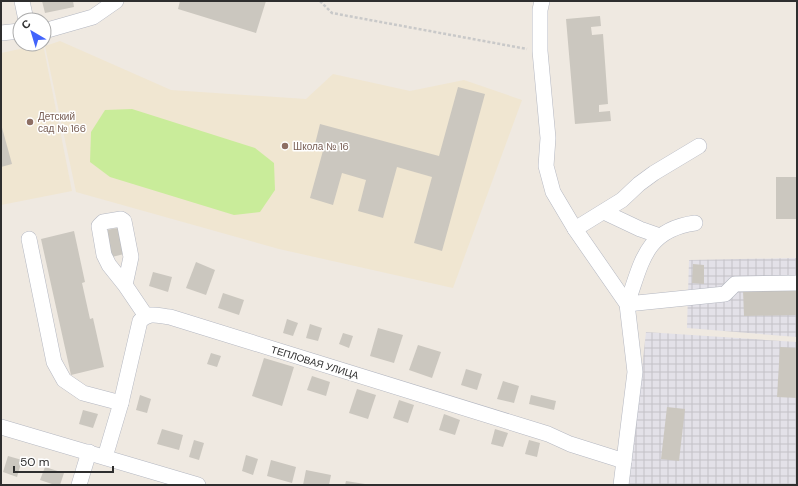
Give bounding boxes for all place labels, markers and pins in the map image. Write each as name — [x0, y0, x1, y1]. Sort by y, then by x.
place label: Детский сад № 166 — [38, 110, 86, 135]
marker: Детский сад № 166 — [25, 117, 35, 127]
place label: Школа № 16 — [293, 140, 349, 153]
marker: Школа № 16 — [280, 141, 290, 151]

